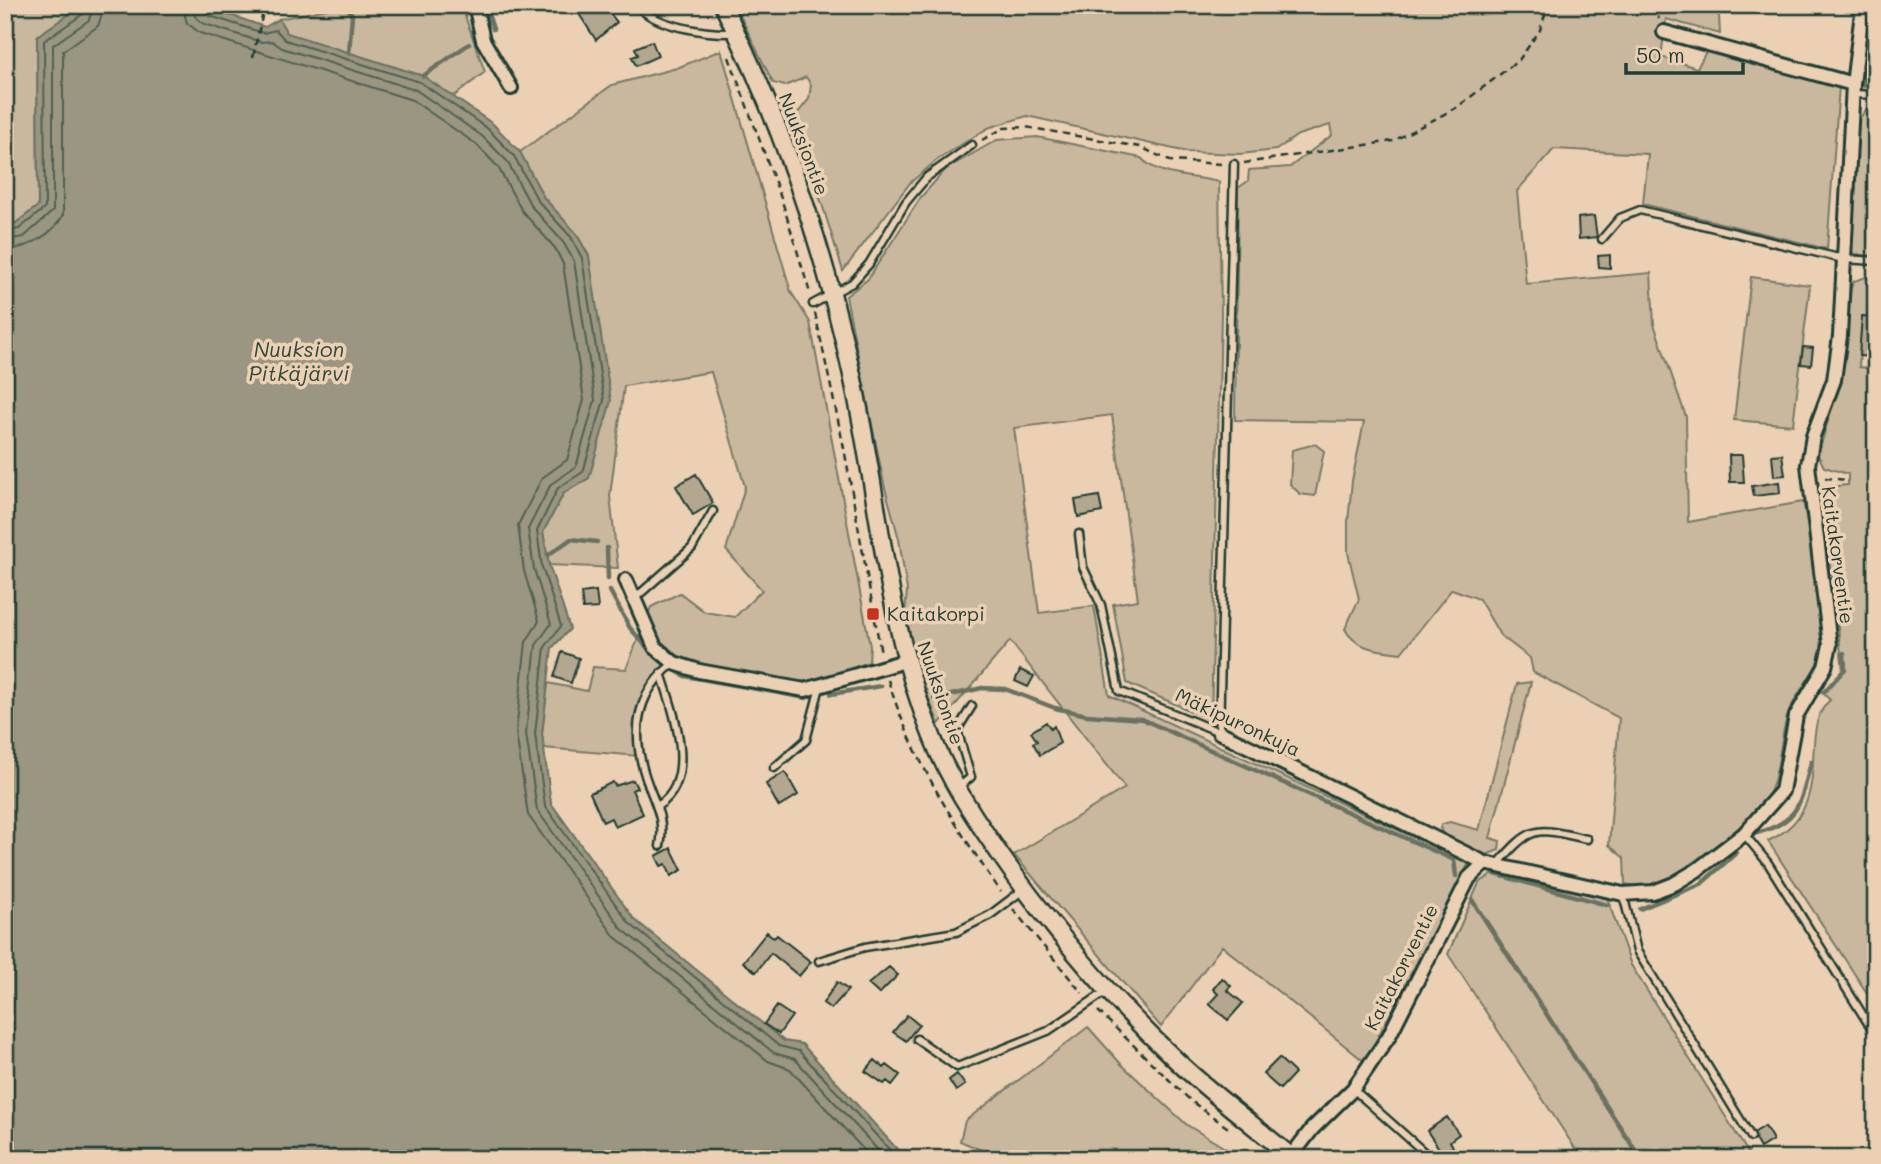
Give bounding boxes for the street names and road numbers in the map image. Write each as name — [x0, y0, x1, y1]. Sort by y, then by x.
street label: Nuuksiontie — [774, 89, 835, 199]
street label: Kaitakorventie — [1816, 485, 1861, 625]
street label: Nuuksiontie — [912, 638, 971, 748]
street label: Mäkipuronkuja — [1172, 682, 1305, 761]
street label: Kaitakorventie — [1358, 899, 1443, 1034]

